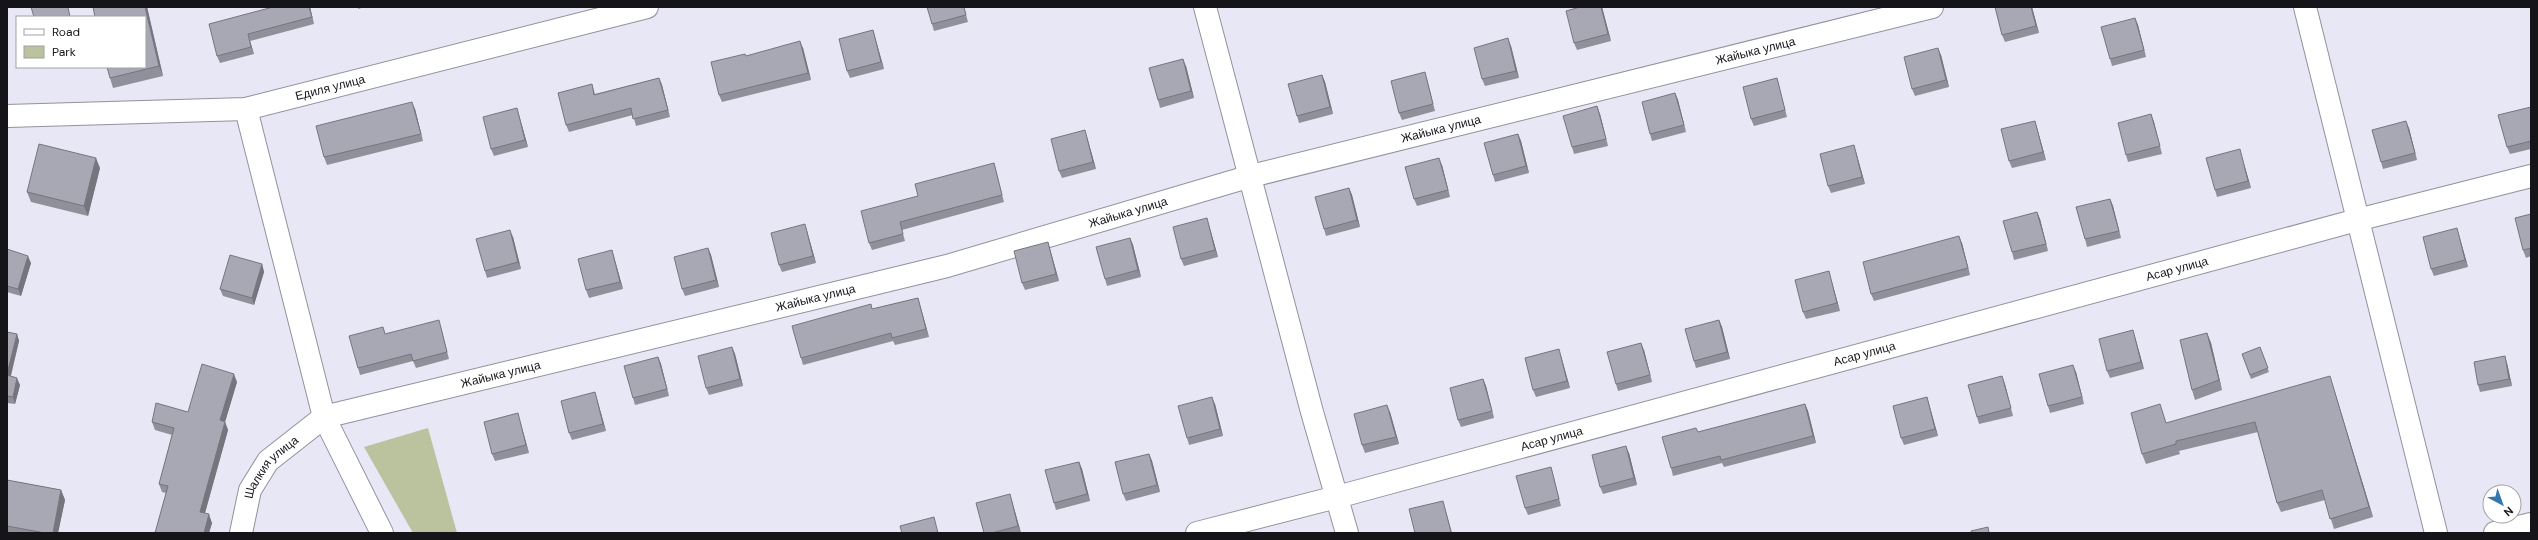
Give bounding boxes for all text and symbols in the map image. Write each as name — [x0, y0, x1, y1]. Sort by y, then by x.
legend — [16, 16, 146, 68]
text: Road — [52, 24, 80, 40]
street label: Жайыка улица — [1714, 33, 1797, 68]
text: Park — [52, 44, 76, 60]
street label: Едиля улица — [294, 71, 367, 104]
street label: Жайыка улица — [1399, 111, 1483, 146]
street label: Жайыка улица — [1086, 193, 1170, 232]
street label: Асар улица — [2144, 253, 2210, 285]
street label: Жайыка улица — [774, 280, 857, 315]
street label: Асар улица — [1832, 338, 1897, 370]
street label: Жайыка улица — [459, 357, 542, 392]
street label: Асар улица — [1519, 423, 1585, 455]
street label: Шалкия улица — [240, 432, 302, 500]
north arrow — [2482, 484, 2522, 524]
text: N — [2501, 504, 2516, 519]

